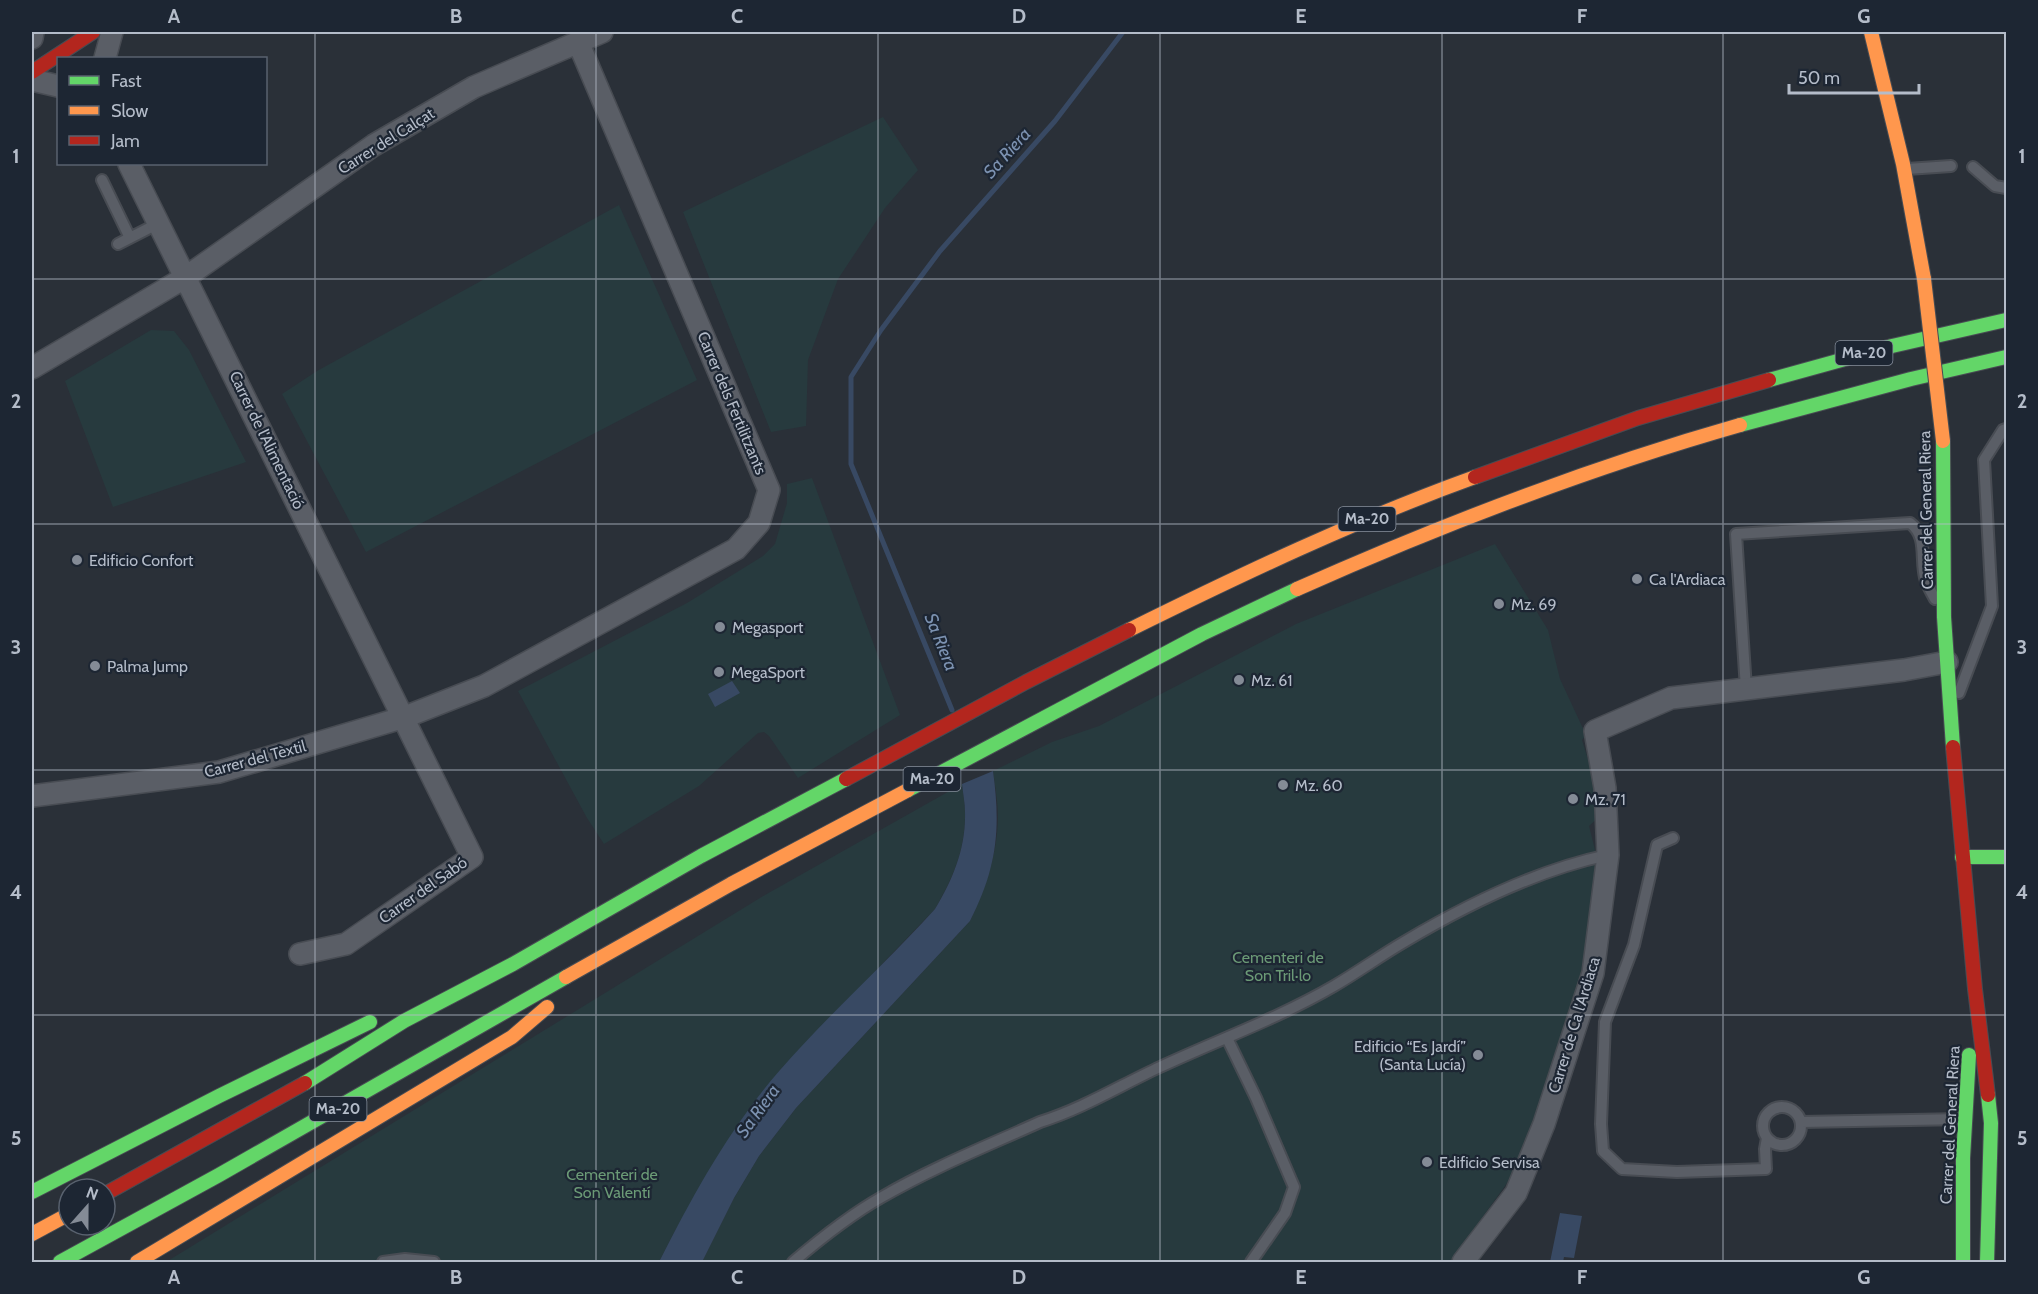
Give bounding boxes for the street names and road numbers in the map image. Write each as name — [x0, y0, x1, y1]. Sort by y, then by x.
street label: Carrer del Calçat — [334, 103, 438, 178]
street label: Carrer dels Fertilitzants — [693, 329, 771, 478]
road number: Ma-20 — [1836, 341, 1892, 365]
street label: Carrer de l'Alimentació — [225, 368, 309, 512]
street label: Carrer del General Riera — [1915, 430, 1937, 589]
road number: Ma-20 — [1338, 507, 1396, 531]
street label: Carrer del Tèxtil — [202, 736, 308, 782]
road number: Ma-20 — [904, 767, 960, 791]
street label: Carrer del Sabó — [375, 852, 471, 927]
street label: Carrer de Ca l'Ardiaca — [1544, 954, 1604, 1095]
street label: Carrer del General Riera — [1936, 1045, 1964, 1205]
road number: Ma-20 — [310, 1097, 366, 1121]

